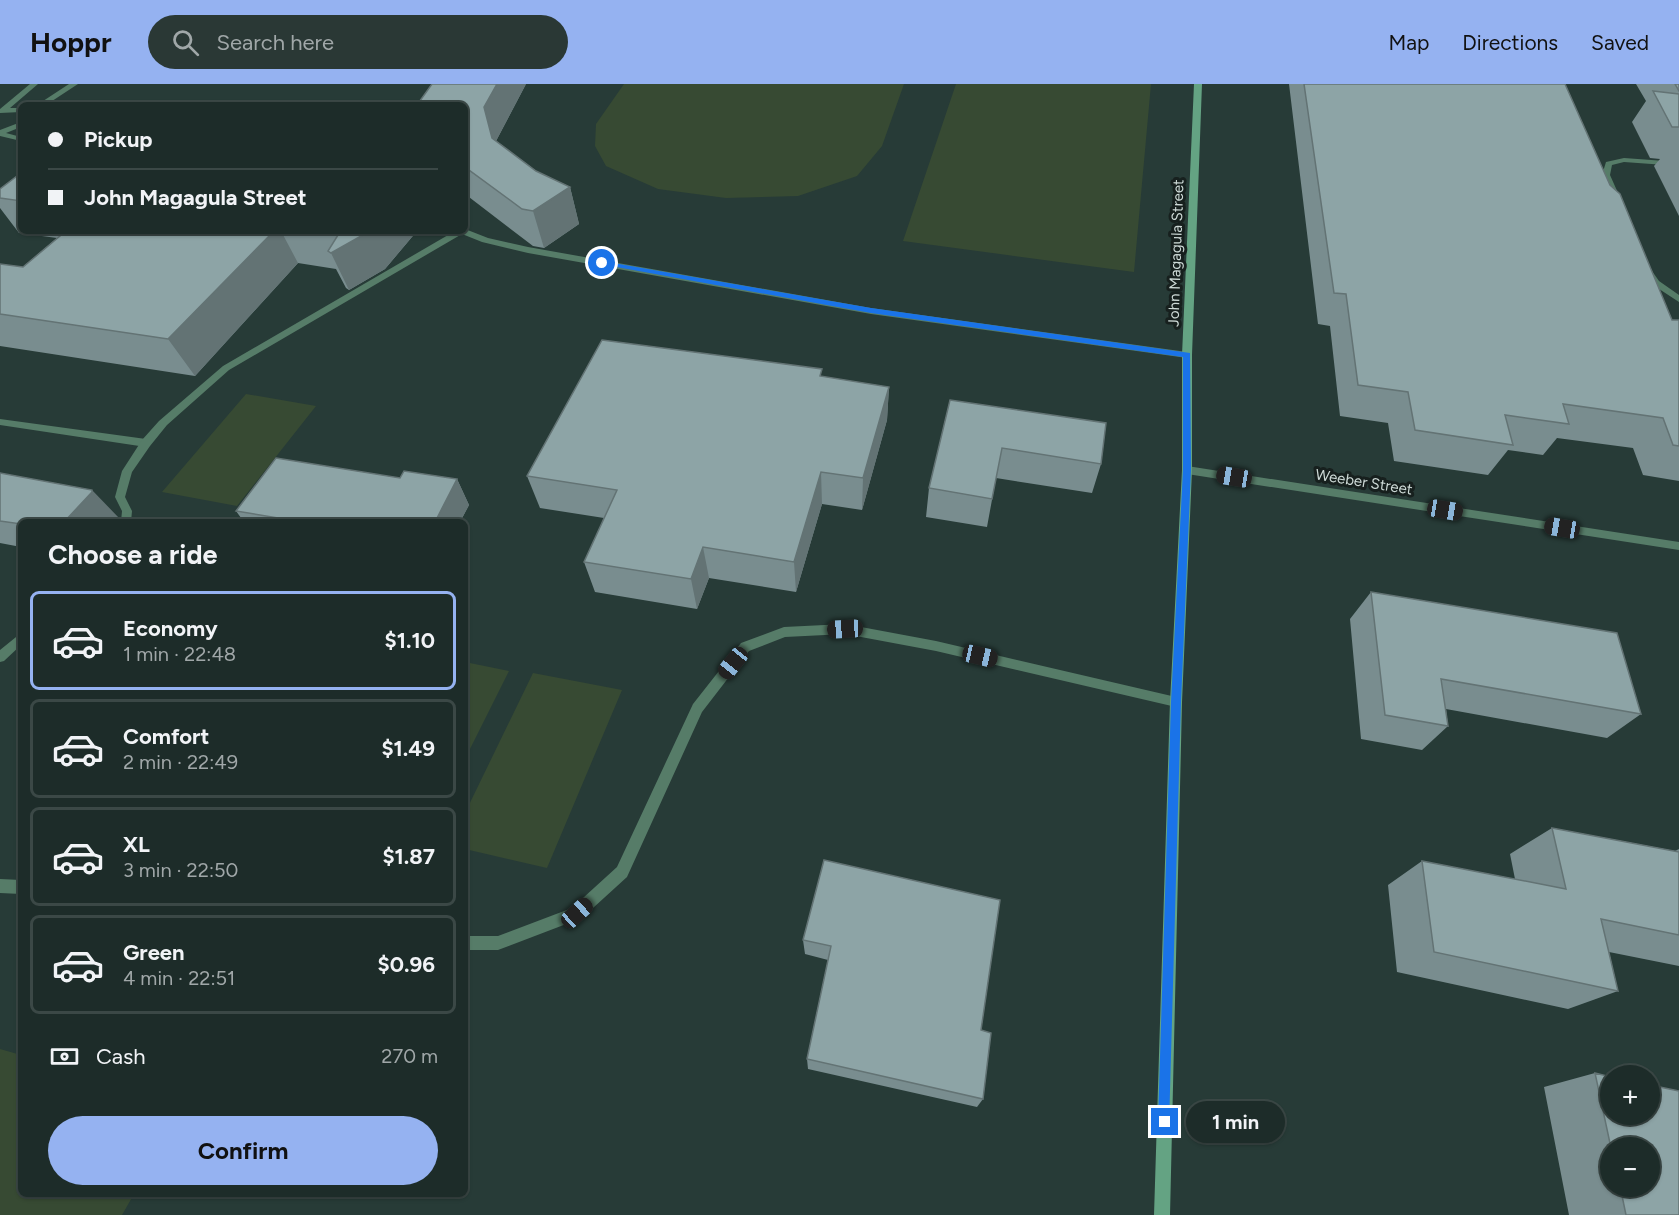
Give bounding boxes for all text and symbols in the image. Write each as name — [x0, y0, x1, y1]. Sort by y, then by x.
search box — [148, 15, 568, 69]
text: Hoppr — [30, 25, 112, 59]
icon: search — [169, 26, 202, 59]
text: Search here — [217, 29, 334, 56]
text: Map — [1388, 30, 1429, 55]
text: Directions — [1462, 30, 1558, 55]
text: Saved — [1591, 30, 1649, 55]
text: Pickup — [84, 126, 153, 153]
street label: John Magagula Street — [1164, 179, 1188, 327]
text: John Magagula Street — [84, 184, 307, 211]
route start — [588, 249, 615, 276]
car — [1215, 465, 1253, 489]
street label: Weeber Street — [1314, 465, 1414, 499]
car — [1426, 498, 1464, 522]
car — [1543, 516, 1581, 540]
text: Choose a ride — [48, 538, 217, 571]
icon: car — [51, 614, 105, 668]
text: Economy — [123, 615, 218, 642]
car — [827, 619, 863, 639]
text: $1.10 — [385, 627, 435, 654]
text: 1 min · 22:48 — [123, 642, 236, 666]
car — [715, 643, 751, 683]
car — [960, 643, 1000, 669]
icon: car — [51, 722, 105, 776]
text: Comfort — [123, 723, 209, 750]
text: $1.49 — [381, 735, 435, 762]
text: 2 min · 22:49 — [123, 750, 238, 774]
icon: car — [51, 830, 105, 884]
text: XL — [123, 831, 150, 858]
text: $1.87 — [382, 843, 435, 870]
text: 3 min · 22:50 — [123, 858, 238, 882]
car — [558, 894, 596, 932]
icon: car — [51, 938, 105, 992]
text: Green — [123, 939, 185, 966]
text: $0.96 — [378, 951, 435, 978]
text: 4 min · 22:51 — [123, 966, 235, 990]
icon: cash — [48, 1040, 81, 1073]
text: Cash — [96, 1043, 146, 1070]
text: 270 m — [381, 1044, 438, 1068]
map controls — [1600, 1065, 1660, 1197]
button: + — [1600, 1065, 1660, 1125]
callout: 1 min — [1186, 1101, 1285, 1143]
route end — [1151, 1108, 1178, 1135]
text: 1 min — [1212, 1110, 1259, 1134]
button: Confirm — [48, 1116, 438, 1185]
button: − — [1600, 1137, 1660, 1197]

